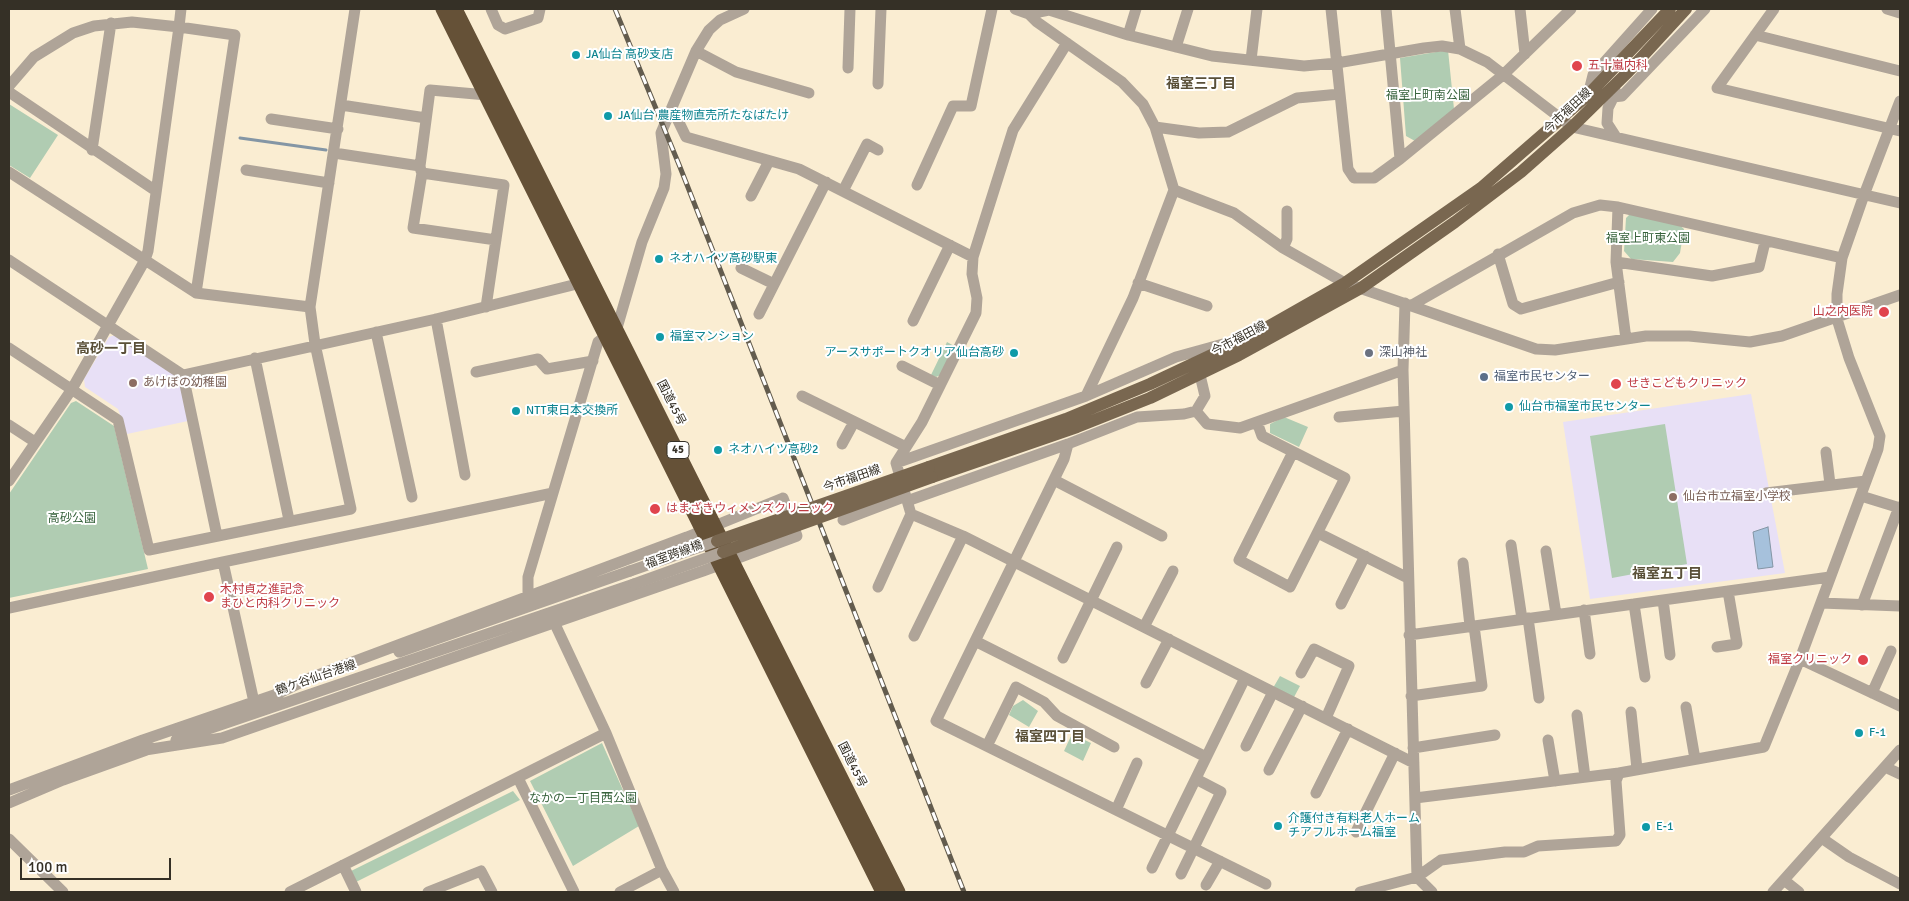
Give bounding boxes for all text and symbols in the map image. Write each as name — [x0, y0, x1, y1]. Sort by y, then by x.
place label: JA仙台 高砂支店 — [586, 48, 673, 62]
marker: JA仙台 高砂支店 — [570, 49, 582, 61]
marker: 五十嵐内科 — [1570, 59, 1584, 73]
place label: 五十嵐内科 — [1588, 59, 1648, 73]
district label: 福室三丁目 — [1166, 76, 1236, 92]
street label: 今市福田線 — [1541, 85, 1595, 137]
park label: 福室上町南公園 — [1386, 89, 1470, 103]
place label: JA仙台 農産物直売所たなばたけ — [618, 109, 789, 123]
marker: JA仙台 農産物直売所たなばたけ — [602, 110, 614, 122]
park label: 福室上町東公園 — [1606, 232, 1690, 246]
place label: ネオハイツ高砂駅東 — [669, 252, 777, 266]
marker: ネオハイツ高砂駅東 — [653, 253, 665, 265]
place label: 山之内医院 — [1813, 305, 1873, 319]
marker: 山之内医院 — [1877, 305, 1891, 319]
street label: 今市福田線 — [1209, 319, 1269, 359]
place label: 福室マンション — [670, 330, 754, 344]
marker: 福室マンション — [654, 331, 666, 343]
district label: 高砂一丁目 — [76, 341, 146, 357]
place label: アースサポートクオリア仙台高砂 — [825, 346, 1004, 360]
place label: 深山神社 — [1379, 346, 1427, 360]
marker: アースサポートクオリア仙台高砂 — [1008, 347, 1020, 359]
marker: 深山神社 — [1363, 347, 1375, 359]
place label: 福室市民センター — [1494, 370, 1590, 384]
marker: 福室市民センター — [1478, 371, 1490, 383]
place label: あけぼの幼稚園 — [143, 376, 227, 390]
marker: あけぼの幼稚園 — [127, 377, 139, 389]
marker: せきこどもクリニック — [1609, 377, 1623, 391]
place label: せきこどもクリニック — [1627, 377, 1747, 391]
street label: 国道45号 — [653, 378, 689, 428]
place label: 仙台市福室市民センター — [1519, 400, 1651, 414]
marker: 仙台市福室市民センター — [1503, 401, 1515, 413]
place label: NTT東日本交換所 — [526, 404, 618, 418]
marker: NTT東日本交換所 — [510, 405, 522, 417]
road number: 45 — [667, 442, 689, 458]
place label: ネオハイツ高砂2 — [728, 443, 818, 457]
marker: ネオハイツ高砂2 — [712, 444, 724, 456]
street label: 今市福田線 — [821, 462, 883, 496]
place label: 仙台市立福室小学校 — [1683, 490, 1791, 504]
marker: 仙台市立福室小学校 — [1667, 491, 1679, 503]
marker: はまざきウィメンズクリニック — [648, 502, 662, 516]
place label: はまざきウィメンズクリニック — [666, 502, 834, 516]
park label: 高砂公園 — [48, 512, 96, 526]
street label: 福室跨線橋 — [643, 538, 705, 572]
district label: 福室五丁目 — [1632, 566, 1702, 582]
place label: 木村貞之進記念 まひと内科クリニック — [220, 583, 340, 611]
marker: 木村貞之進記念 まひと内科クリニック — [202, 590, 216, 604]
place label: 福室クリニック — [1768, 653, 1852, 667]
marker: 福室クリニック — [1856, 653, 1870, 667]
street label: 鶴ケ谷仙台港線 — [274, 658, 358, 698]
place label: F-1 — [1869, 726, 1886, 740]
marker: F-1 — [1853, 727, 1865, 739]
district label: 福室四丁目 — [1015, 729, 1085, 745]
street label: 国道45号 — [834, 740, 870, 790]
park label: なかの一丁目西公園 — [529, 792, 637, 806]
place label: 介護付き有料老人ホーム チアフルホーム福室 — [1288, 812, 1420, 840]
marker: 介護付き有料老人ホーム チアフルホーム福室 — [1272, 820, 1284, 832]
place label: E-1 — [1656, 820, 1673, 834]
marker: E-1 — [1640, 821, 1652, 833]
scale bar — [22, 848, 174, 880]
text: 100 m — [28, 858, 68, 876]

